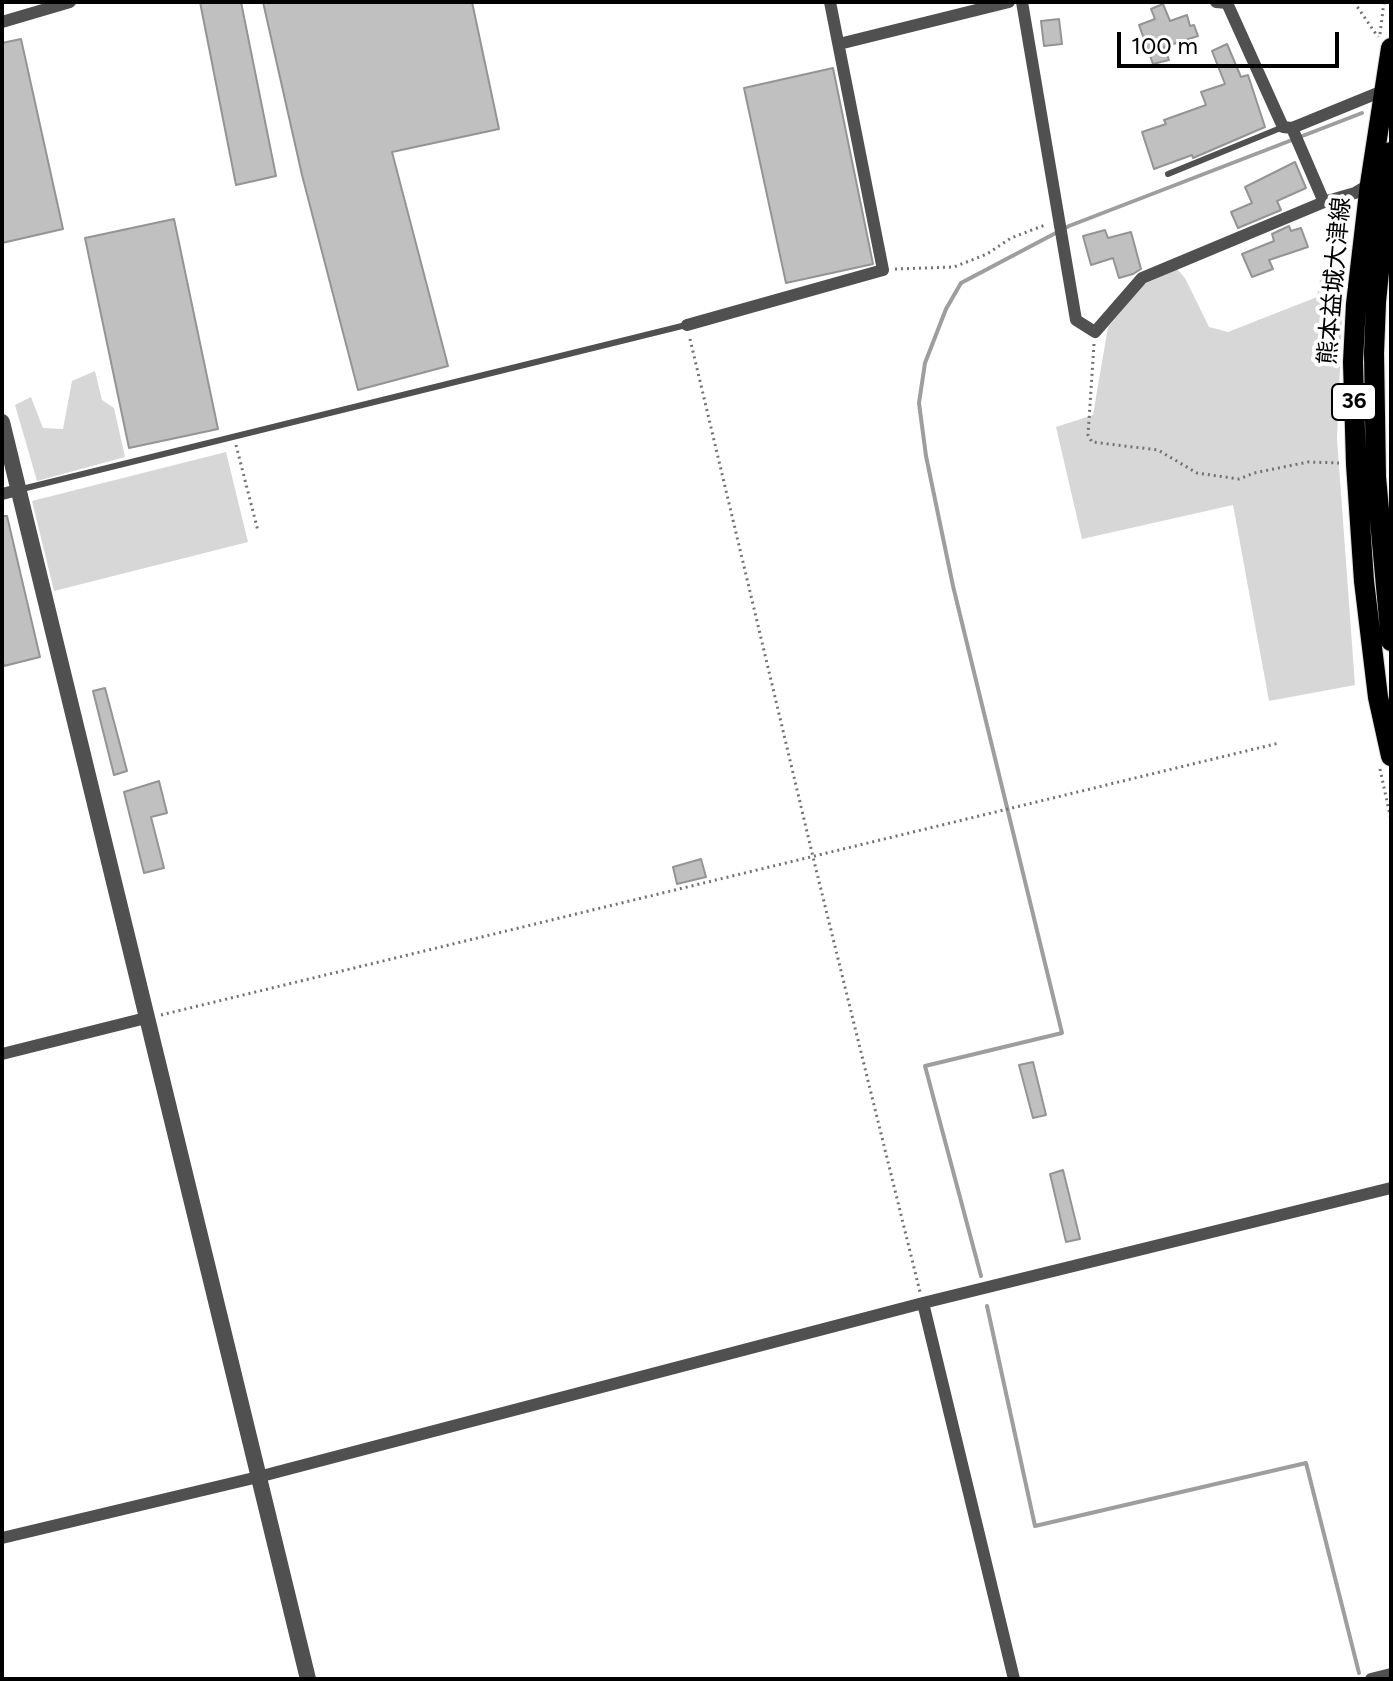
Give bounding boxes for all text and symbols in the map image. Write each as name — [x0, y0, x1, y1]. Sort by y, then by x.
scale bar — [1121, 16, 1343, 66]
text: 100 m — [1131, 31, 1198, 60]
street label: 熊本益城大津線 — [1313, 196, 1357, 366]
road number: 36 — [1332, 384, 1376, 420]

